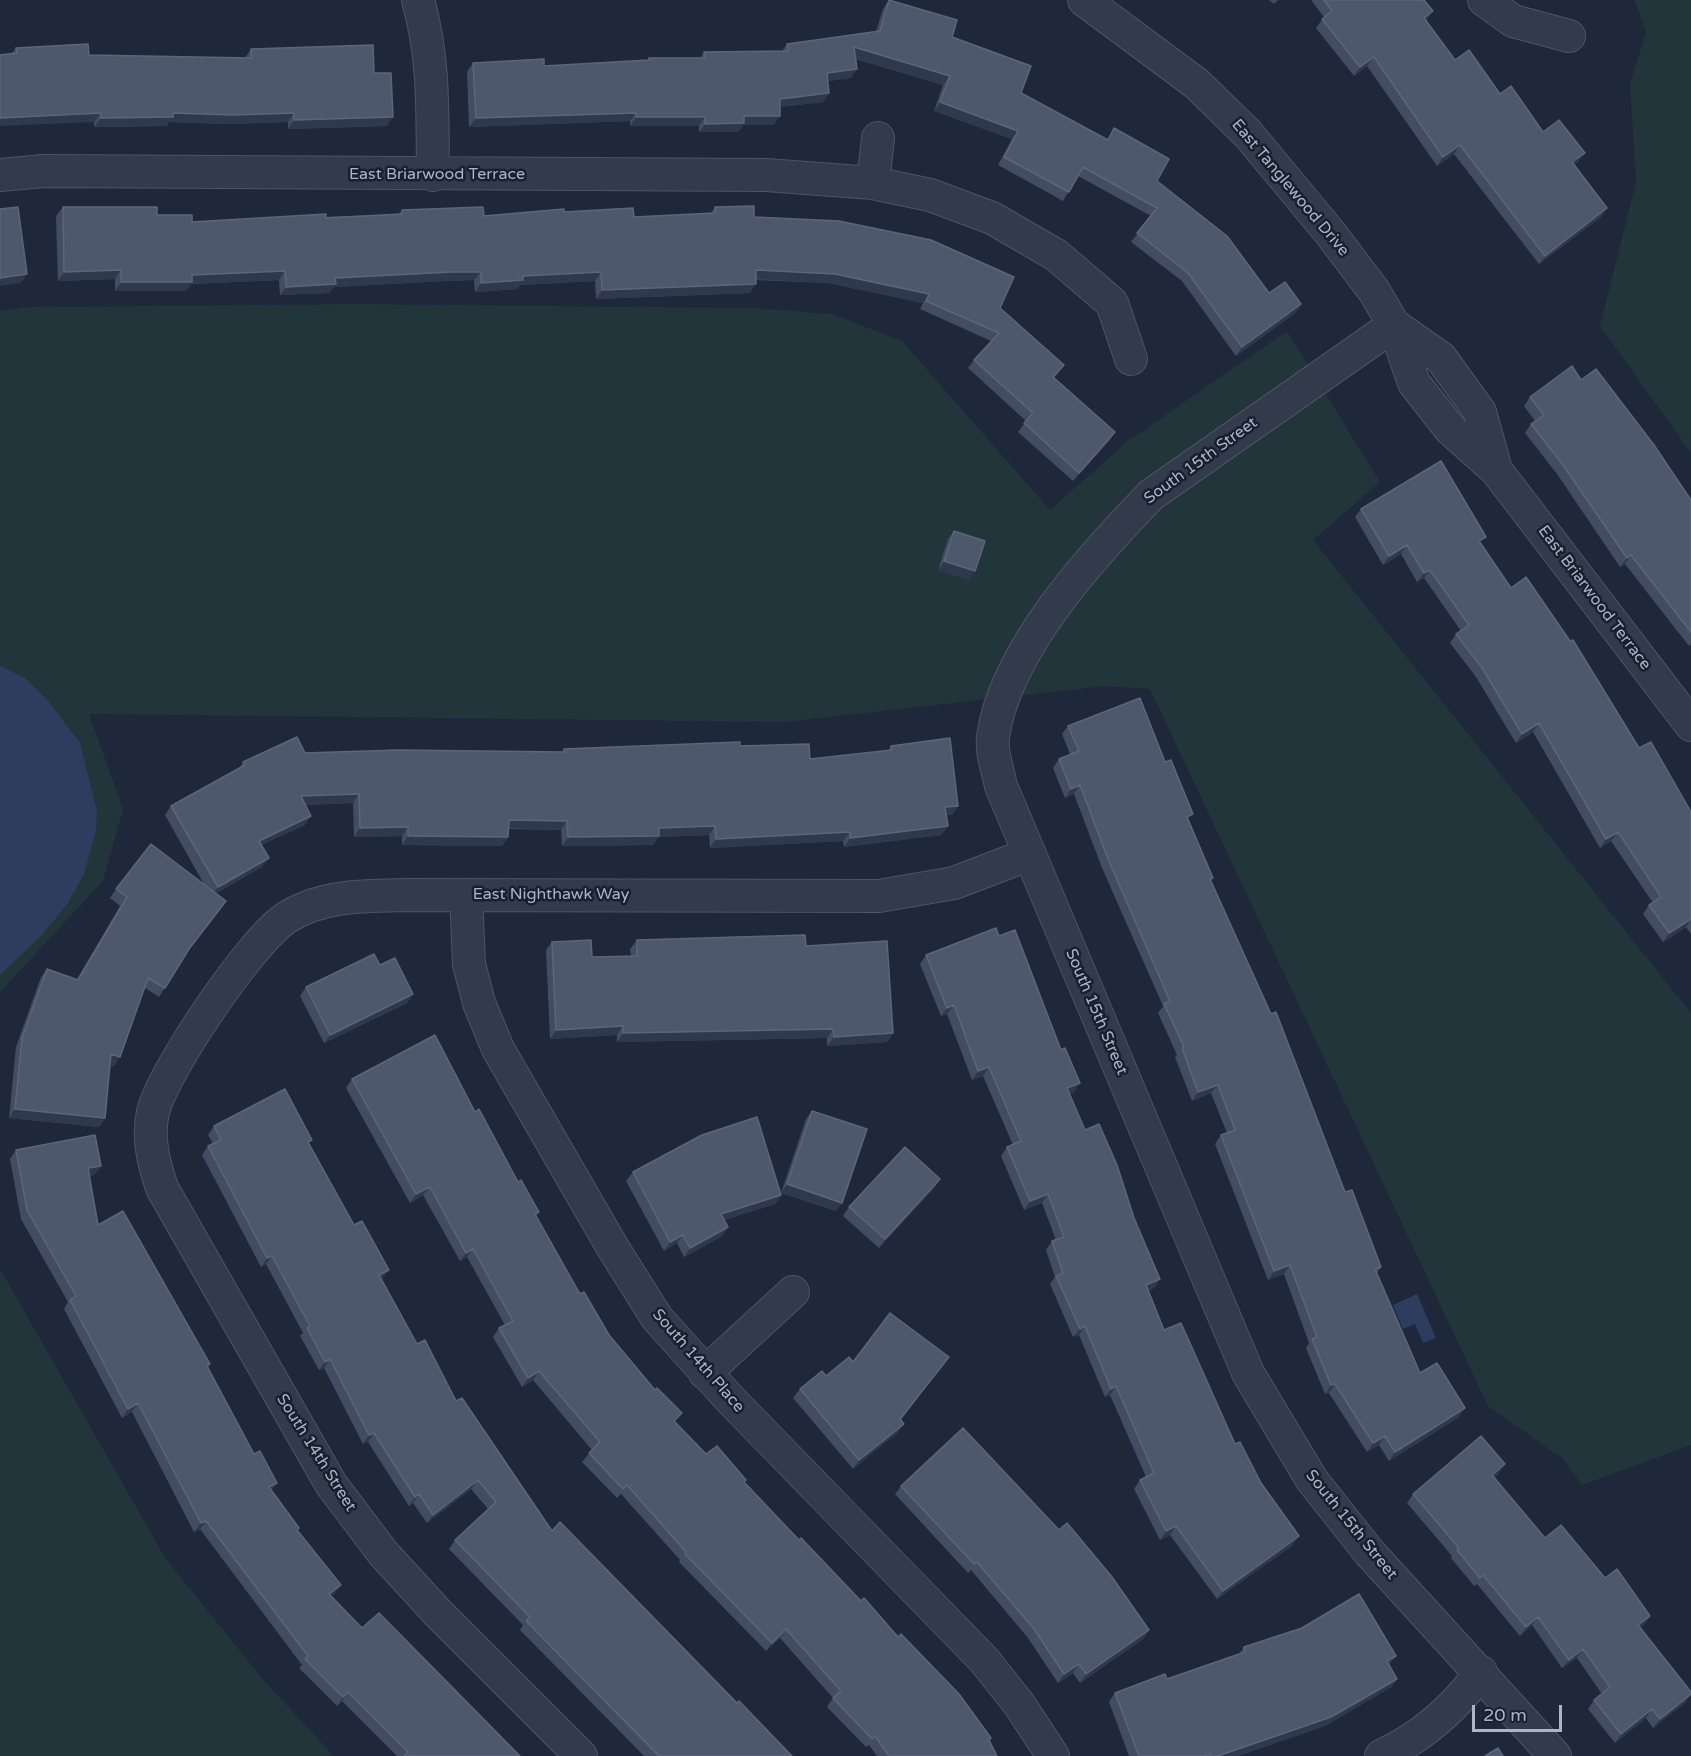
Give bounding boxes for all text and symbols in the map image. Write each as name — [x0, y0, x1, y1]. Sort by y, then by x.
street label: East Tanglewood Drive — [1227, 116, 1353, 260]
street label: East Briarwood Terrace — [349, 165, 525, 185]
street label: South 15th Street — [1141, 414, 1261, 508]
street label: East Briarwood Terrace — [1533, 522, 1655, 674]
street label: East Nighthawk Way — [473, 885, 629, 905]
street label: South 15th Street — [1061, 946, 1131, 1078]
street label: South 14th Place — [648, 1305, 748, 1417]
street label: South 14th Street — [272, 1391, 360, 1515]
street label: South 15th Street — [1301, 1466, 1401, 1584]
scale bar — [1475, 1693, 1565, 1731]
text: 20 m — [1483, 1704, 1527, 1726]

